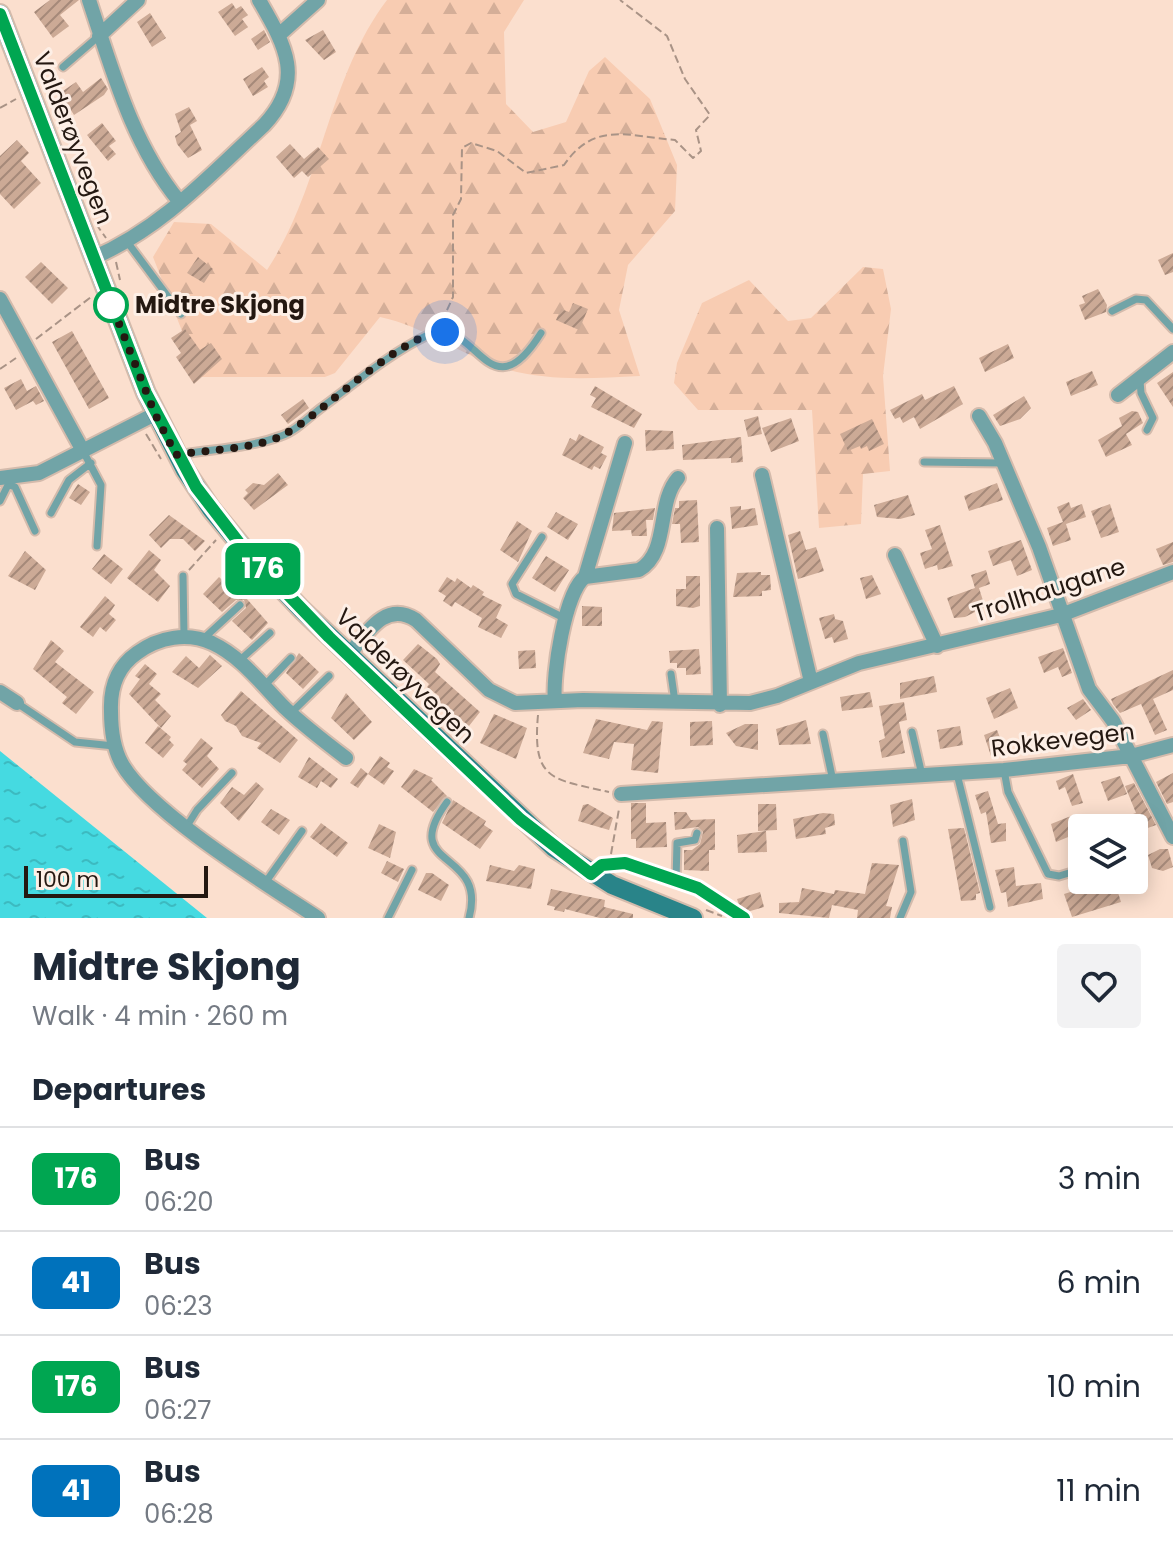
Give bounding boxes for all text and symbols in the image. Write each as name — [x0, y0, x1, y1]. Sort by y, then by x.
street label: Valderøyvegen — [25, 47, 121, 229]
marker: Midtre Skjong — [94, 288, 128, 322]
place label: Midtre Skjong — [135, 288, 305, 321]
your location — [425, 312, 465, 352]
line badge: 176 — [217, 543, 309, 595]
text: 176 — [241, 549, 285, 588]
street label: Trollhaugane — [968, 549, 1129, 630]
street label: Valderøyvegen — [328, 601, 482, 751]
street label: Rokkevegen — [989, 714, 1137, 765]
map controls — [1068, 814, 1148, 894]
button: layers — [1068, 814, 1148, 894]
scale bar — [24, 862, 208, 898]
text: 100 m — [36, 864, 99, 895]
text: Midtre Skjong — [32, 940, 301, 993]
button: heart — [1057, 944, 1141, 1028]
text: Walk · 4 min · 260 m — [32, 998, 288, 1034]
text: Departures — [32, 1068, 206, 1111]
text: Bus — [144, 1138, 201, 1181]
text: 3 min — [1058, 1157, 1141, 1200]
text: 176 — [54, 1159, 98, 1198]
text: 06:20 — [144, 1184, 214, 1220]
text: Bus — [144, 1242, 201, 1285]
text: 6 min — [1056, 1261, 1141, 1304]
text: 41 — [61, 1263, 91, 1302]
text: 06:23 — [144, 1288, 213, 1324]
text: Bus — [144, 1346, 201, 1389]
text: 10 min — [1047, 1365, 1141, 1408]
text: 176 — [54, 1367, 98, 1406]
text: 06:27 — [144, 1392, 212, 1428]
text: Bus — [144, 1450, 201, 1493]
text: 11 min — [1056, 1469, 1141, 1512]
text: 41 — [61, 1471, 91, 1510]
text: 06:28 — [144, 1496, 214, 1532]

